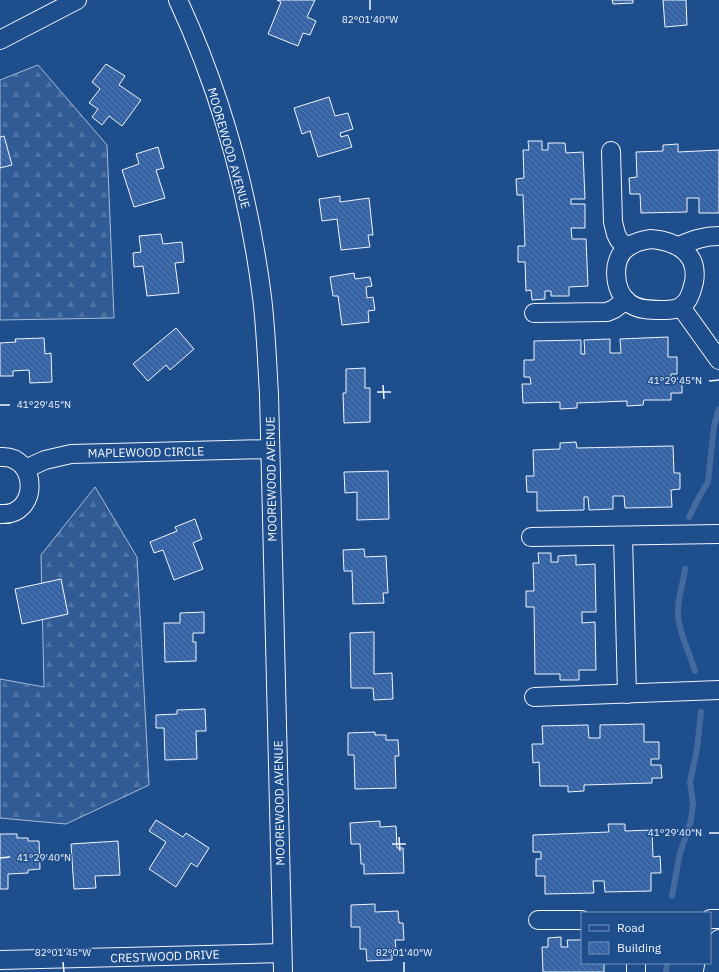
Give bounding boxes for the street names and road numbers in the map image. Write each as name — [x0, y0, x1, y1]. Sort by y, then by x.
street label: MOOREWOOD AVENUE — [205, 86, 253, 210]
street label: MOOREWOOD AVENUE — [262, 416, 280, 542]
street label: MAPLEWOOD CIRCLE — [88, 443, 204, 461]
street label: MOOREWOOD AVENUE — [270, 740, 288, 866]
street label: CRESTWOOD DRIVE — [110, 947, 220, 965]

